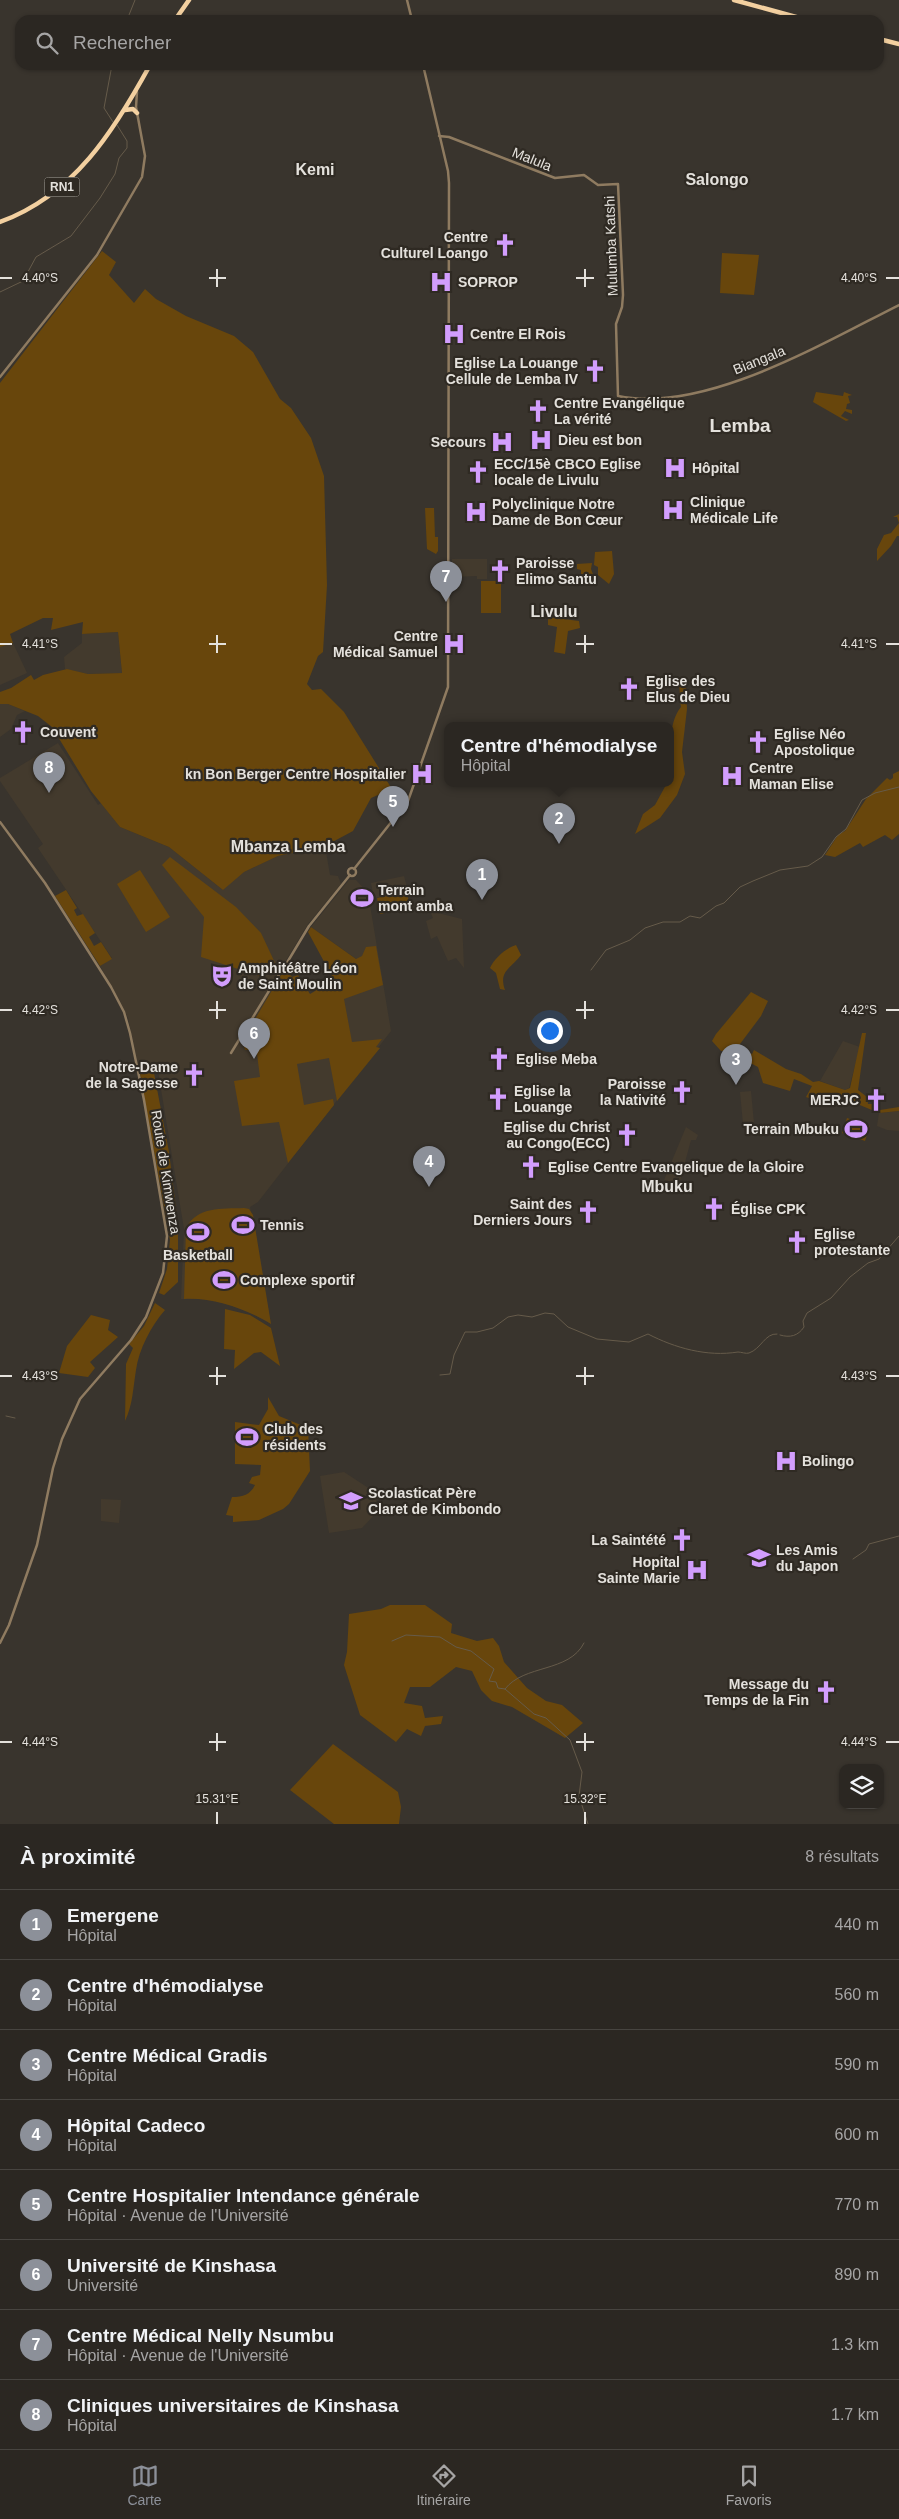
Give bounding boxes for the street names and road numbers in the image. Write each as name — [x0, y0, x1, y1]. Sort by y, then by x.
street label: Malula — [510, 144, 554, 174]
road number: RN1 — [44, 178, 80, 196]
street label: Mulumba Katshi — [601, 196, 621, 296]
street label: Biangala — [731, 342, 787, 378]
street label: Route de Kimwenza — [148, 1109, 184, 1235]

